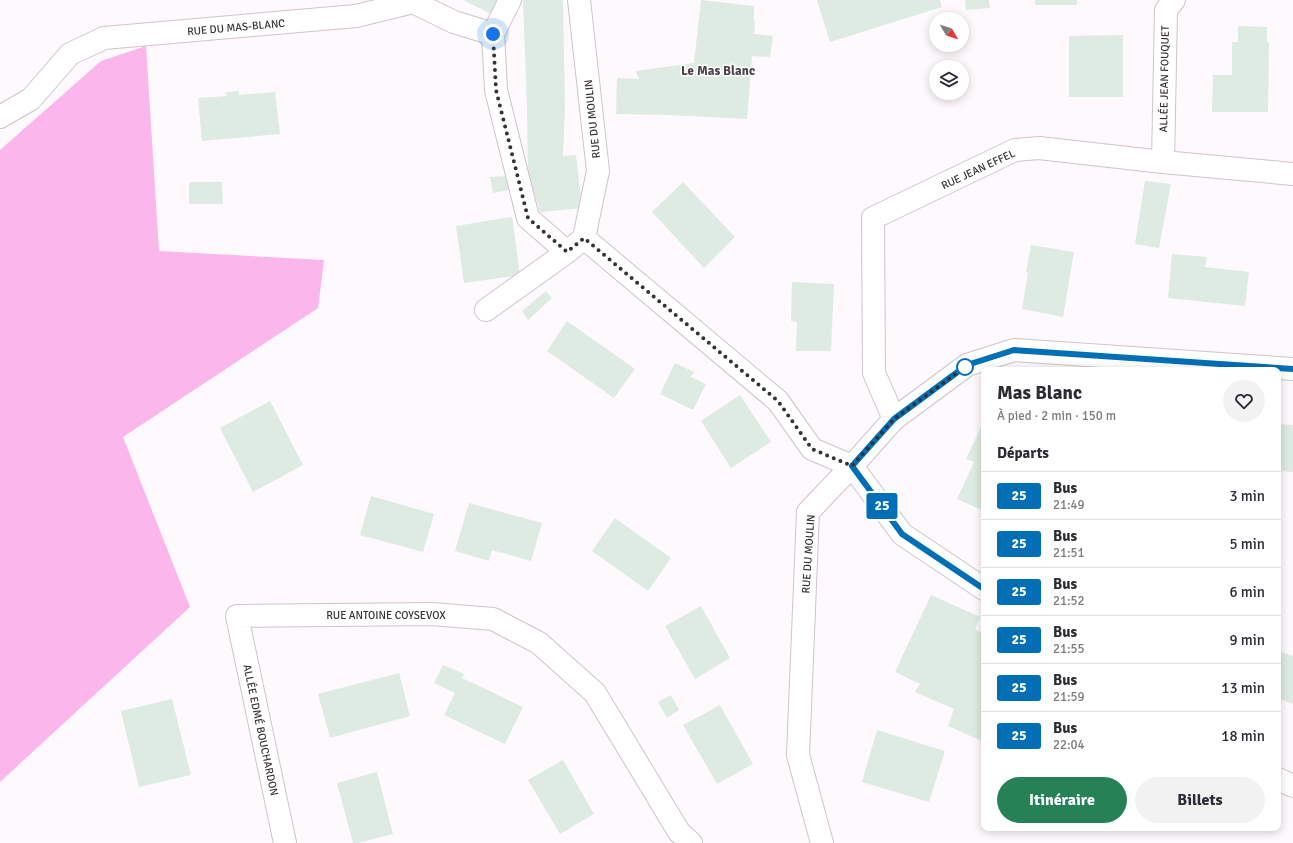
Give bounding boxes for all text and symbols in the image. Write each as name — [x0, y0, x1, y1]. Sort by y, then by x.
north arrow — [929, 12, 969, 52]
map controls — [929, 12, 969, 100]
street label: RUE DU MAS-BLANC — [187, 17, 286, 38]
your location — [483, 24, 503, 44]
street label: ALLÉE JEAN FOUQUET — [1156, 25, 1172, 133]
button: layers — [929, 60, 969, 100]
district label: Le Mas Blanc — [681, 63, 755, 79]
street label: RUE DU MOULIN — [582, 79, 603, 159]
street label: RUE JEAN EFFEL — [939, 147, 1017, 192]
unlabelled marker — [956, 358, 974, 376]
button: heart — [1223, 380, 1265, 422]
text: Mas Blanc — [997, 381, 1082, 405]
text: À pied · 2 min · 150 m — [997, 408, 1116, 424]
text: Départs — [997, 444, 1049, 462]
text: Bus — [1053, 479, 1077, 497]
text: 25 — [1011, 487, 1027, 504]
text: 3 min — [1229, 487, 1265, 505]
line badge: 25 — [864, 493, 900, 519]
text: 25 — [874, 497, 890, 514]
text: 21:49 — [1053, 497, 1085, 513]
street label: RUE DU MOULIN — [799, 514, 818, 594]
text: Bus — [1053, 527, 1077, 545]
text: 25 — [1011, 535, 1027, 552]
text: 5 min — [1229, 535, 1265, 553]
text: 21:51 — [1053, 545, 1085, 561]
text: Bus — [1053, 575, 1077, 593]
text: 25 — [1011, 583, 1027, 600]
text: 6 min — [1229, 583, 1265, 601]
text: 21:52 — [1053, 593, 1085, 609]
street label: RUE ANTOINE COYSEVOX — [326, 609, 446, 622]
text: Bus — [1053, 623, 1077, 641]
text: 25 — [1011, 631, 1027, 648]
text: 9 min — [1229, 631, 1265, 649]
text: 21:55 — [1053, 641, 1085, 657]
street label: ALLÉE EDMÉ BOUCHARDON — [240, 663, 282, 797]
text: Bus — [1053, 671, 1077, 689]
text: 25 — [1011, 679, 1027, 696]
text: 13 min — [1221, 679, 1265, 697]
text: 21:59 — [1053, 689, 1085, 705]
text: Bus — [1053, 719, 1077, 737]
text: 25 — [1011, 727, 1027, 744]
text: 18 min — [1221, 727, 1265, 745]
text: 22:04 — [1053, 737, 1085, 753]
button: Itinéraire — [997, 777, 1127, 823]
button: Billets — [1135, 777, 1265, 823]

